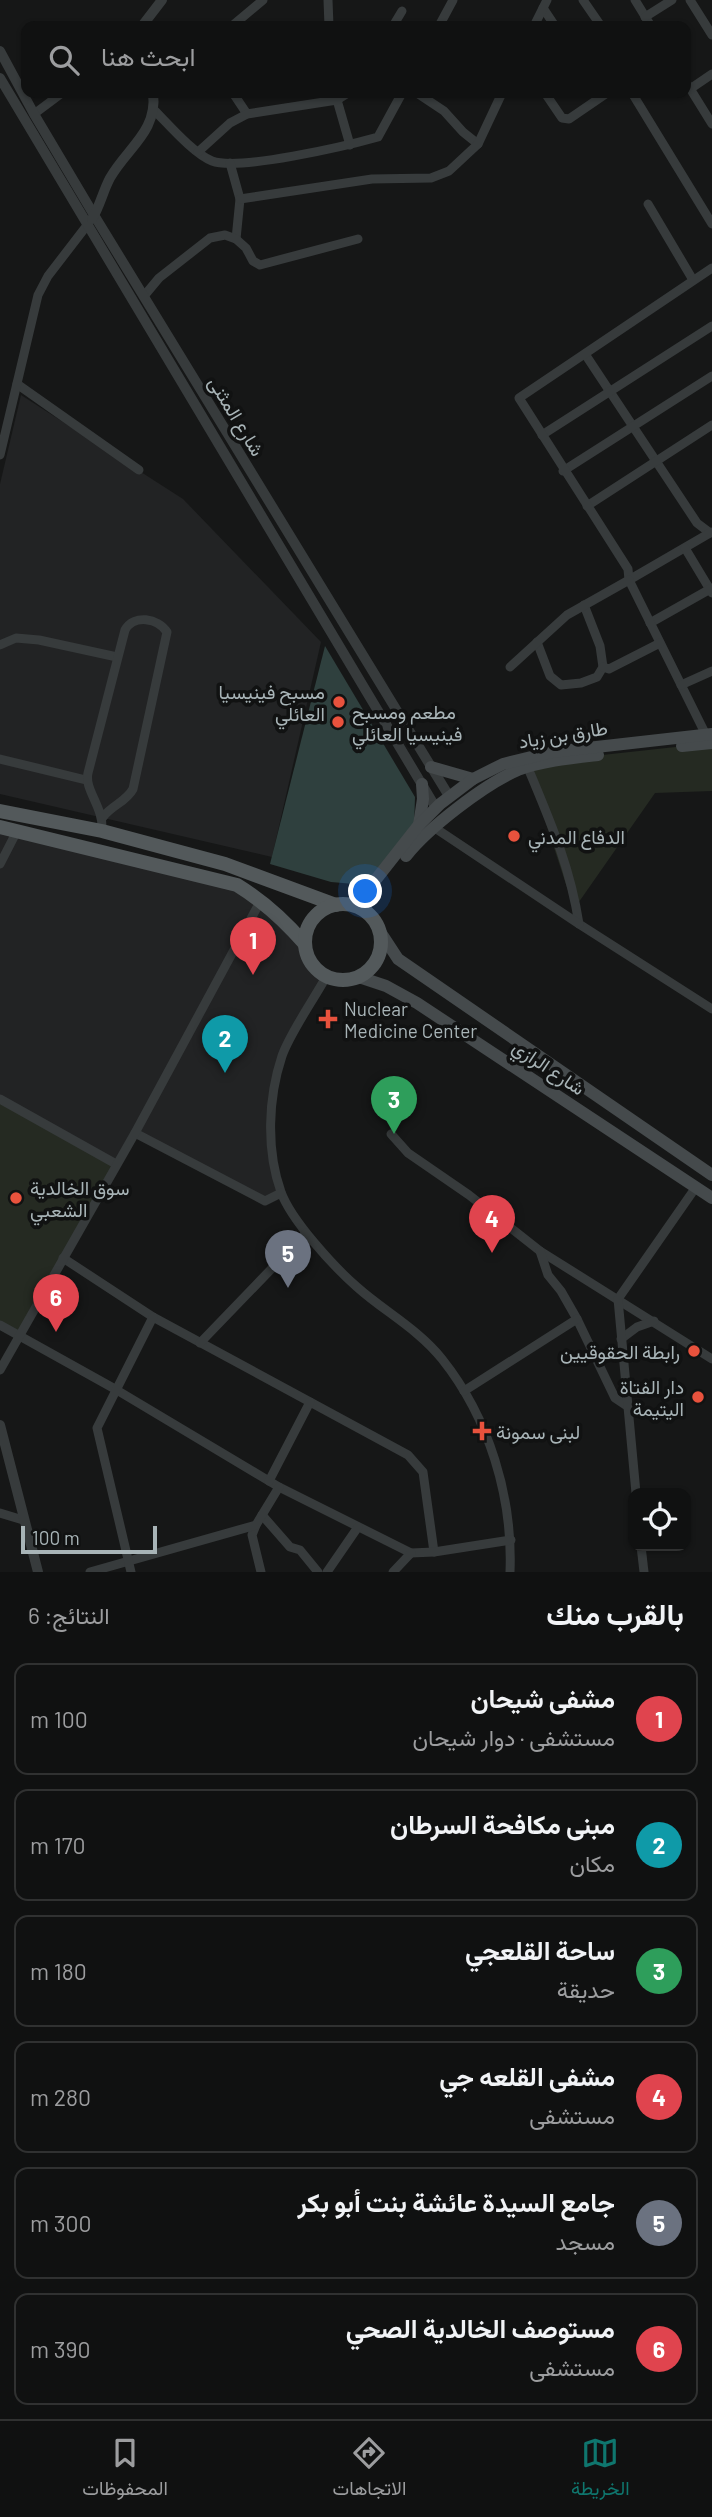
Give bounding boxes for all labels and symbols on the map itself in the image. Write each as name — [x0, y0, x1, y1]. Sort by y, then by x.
street label: شارع المثنى — [203, 372, 270, 461]
place label: مسبح فينيسيا العائلي — [219, 680, 325, 730]
marker: مسبح فينيسيا العائلي — [331, 694, 347, 710]
place label: مطعم ومسبح فينيسيا العائلي — [352, 700, 463, 750]
marker: مطعم ومسبح فينيسيا العائلي — [330, 714, 346, 730]
street label: طارق بن زياد — [517, 716, 609, 753]
place label: الدفاع المدني — [528, 825, 625, 853]
marker: الدفاع المدني — [506, 828, 522, 844]
your location — [348, 874, 382, 908]
pin: 1 — [230, 917, 276, 975]
place label: Nuclear Medicine Center — [344, 997, 477, 1042]
marker: Nuclear Medicine Center — [318, 1009, 338, 1029]
pin: 2 — [202, 1015, 248, 1073]
street label: شارع الرازي — [506, 1034, 590, 1104]
pin: 3 — [371, 1076, 417, 1134]
place label: سوق الخالدية الشعبي — [30, 1176, 130, 1226]
marker: سوق الخالدية الشعبي — [8, 1190, 24, 1206]
pin: 4 — [469, 1195, 515, 1253]
pin: 5 — [265, 1230, 311, 1288]
pin: 6 — [33, 1274, 79, 1332]
place label: رابطة الحقوقيين — [560, 1340, 680, 1364]
marker: رابطة الحقوقيين — [686, 1343, 702, 1359]
place label: دار الفتاة اليتيمة — [620, 1375, 684, 1421]
marker: دار الفتاة اليتيمة — [690, 1389, 706, 1405]
place label: لبنى سمونة — [496, 1420, 580, 1444]
marker: لبنى سمونة — [474, 1423, 490, 1439]
scale bar — [21, 1523, 158, 1555]

